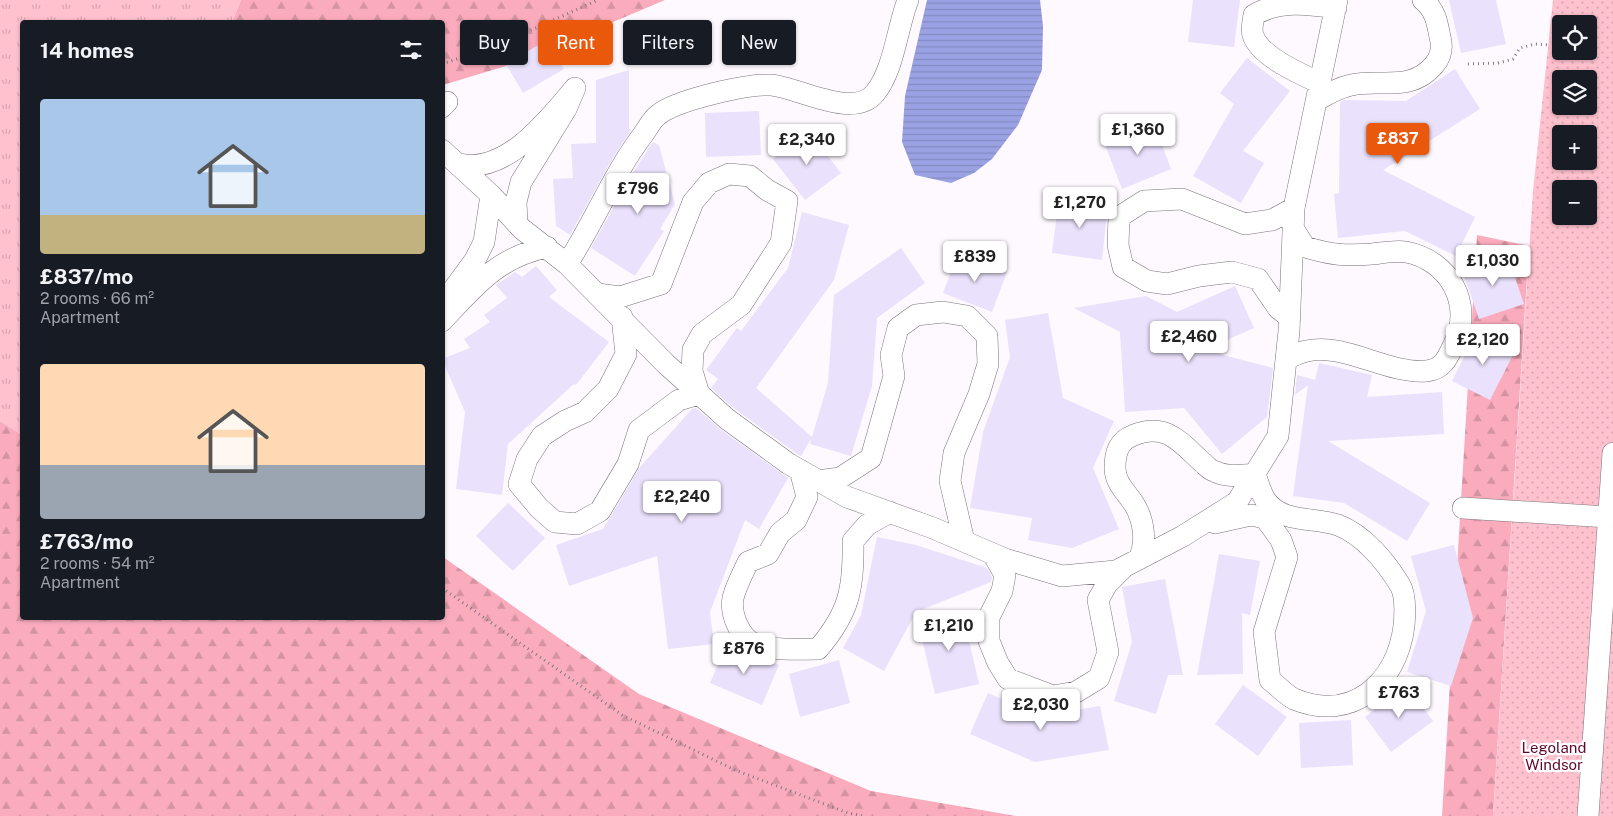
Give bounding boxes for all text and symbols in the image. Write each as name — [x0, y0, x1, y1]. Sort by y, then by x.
map controls — [1552, 15, 1597, 225]
button: locate — [1552, 15, 1597, 60]
chip: Buy — [460, 20, 528, 65]
chip: Rent — [538, 20, 613, 65]
chip: Filters — [623, 20, 712, 65]
chip: New — [722, 20, 796, 65]
icon: filters — [397, 36, 425, 64]
text: 14 homes — [40, 38, 134, 63]
button: layers — [1552, 70, 1597, 115]
pin: £1,360 — [1097, 114, 1179, 156]
text: £1,360 — [1111, 120, 1165, 139]
pin: £837 — [1368, 122, 1428, 165]
pin: £2,340 — [766, 124, 848, 166]
button: + — [1552, 125, 1597, 170]
text: £837 — [1377, 129, 1419, 148]
text: £2,340 — [779, 130, 835, 149]
icon: home — [188, 131, 278, 221]
pin: £796 — [608, 172, 668, 215]
text: £796 — [617, 179, 659, 198]
button: − — [1552, 180, 1597, 225]
pin: £1,270 — [1039, 186, 1121, 229]
text: £1,270 — [1054, 193, 1106, 212]
pin: £839 — [945, 240, 1005, 283]
pin: £1,030 — [1452, 244, 1534, 287]
text: £839 — [954, 247, 996, 266]
text: £1,030 — [1467, 251, 1519, 270]
text: £837/mo — [40, 264, 133, 289]
text: 2 rooms · 66 m² — [40, 289, 154, 308]
text: Apartment — [40, 308, 120, 327]
pin: £2,460 — [1148, 320, 1230, 363]
pin: £2,120 — [1442, 324, 1524, 366]
text: £2,460 — [1161, 327, 1217, 346]
text: £2,120 — [1457, 330, 1509, 349]
icon: home — [188, 396, 278, 486]
pin: £2,240 — [641, 480, 723, 523]
text: £2,240 — [654, 487, 710, 506]
text: £763/mo — [40, 529, 133, 554]
text: 2 rooms · 54 m² — [40, 554, 155, 573]
text: Apartment — [40, 573, 120, 592]
pin: £1,210 — [908, 610, 990, 652]
text: £1,210 — [924, 616, 974, 635]
pin: £876 — [714, 632, 774, 675]
text: £876 — [723, 639, 765, 658]
pin: £763 — [1369, 676, 1429, 719]
text: £763 — [1378, 683, 1420, 702]
pin: £2,030 — [1000, 688, 1082, 731]
text: £2,030 — [1013, 695, 1069, 714]
park label: Legoland Windsor — [1522, 739, 1586, 773]

